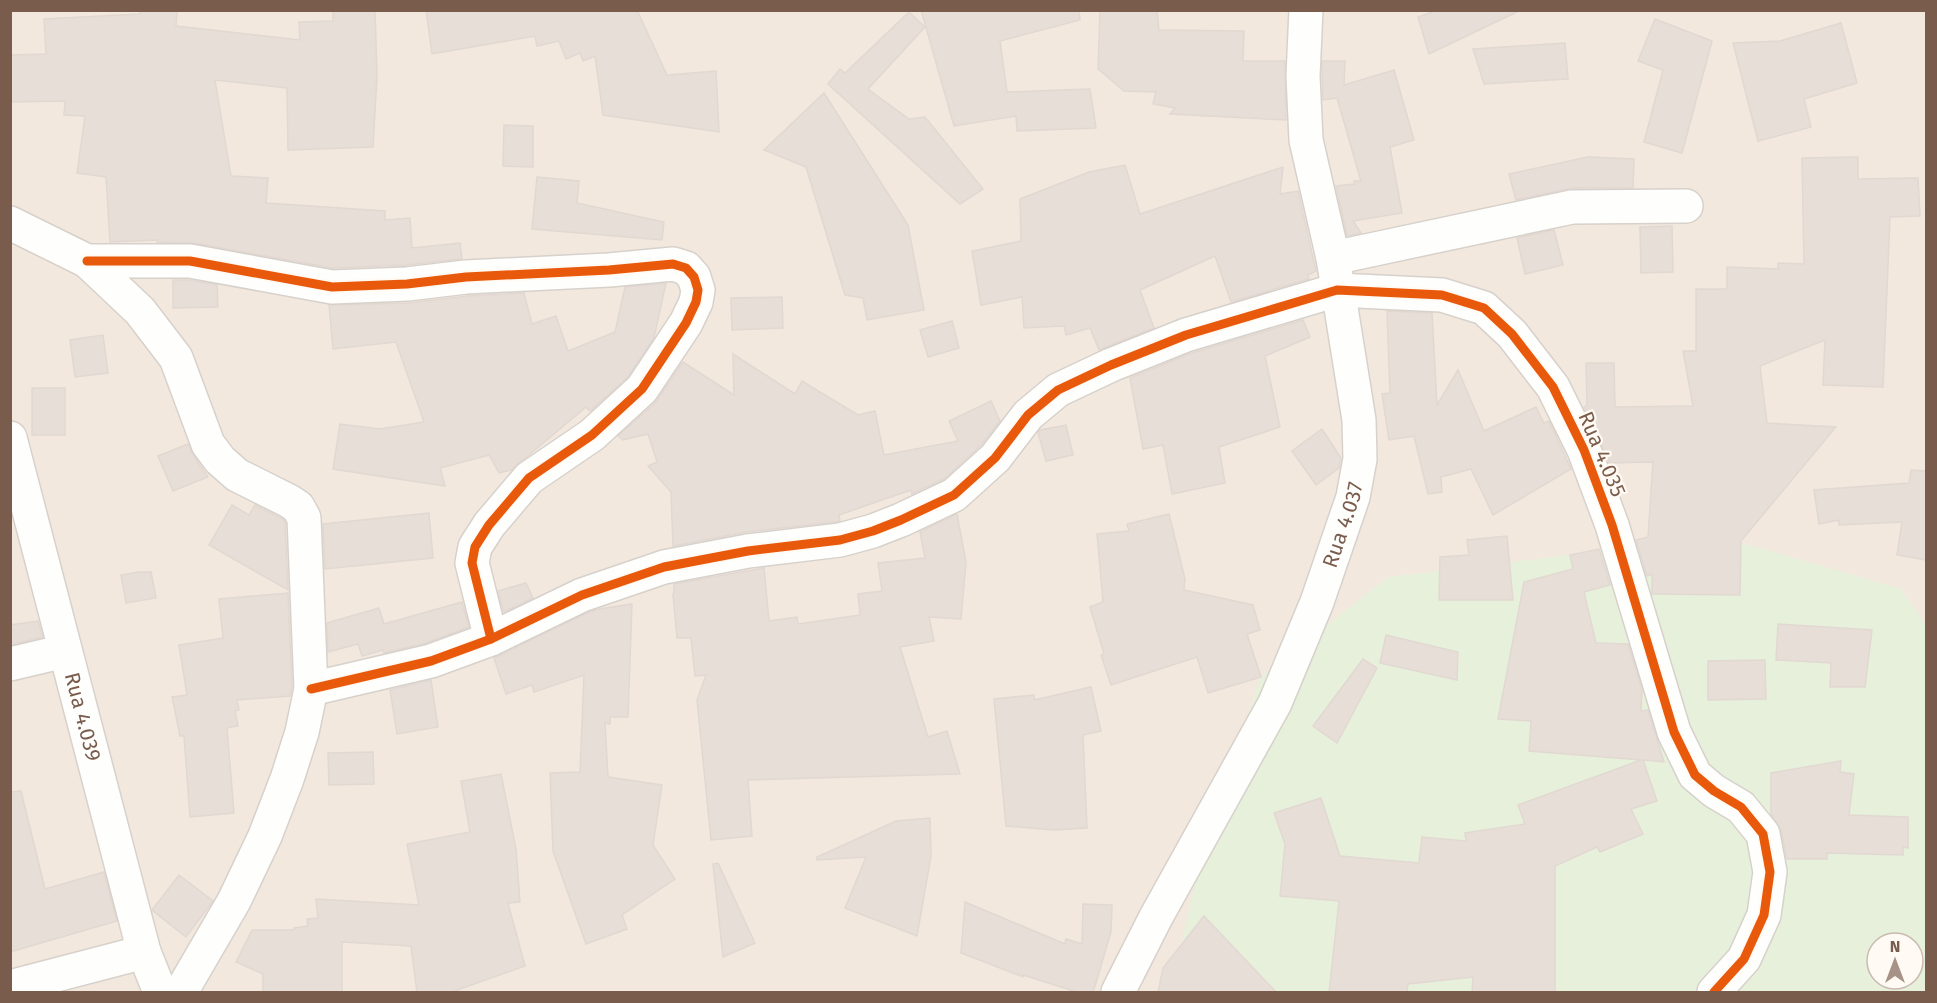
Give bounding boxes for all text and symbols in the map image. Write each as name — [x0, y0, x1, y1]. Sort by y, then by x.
street label: Rua 4.035 — [1572, 407, 1632, 501]
street label: Rua 4.037 — [1317, 480, 1369, 571]
street label: Rua 4.039 — [59, 670, 107, 764]
north arrow — [1865, 931, 1925, 991]
text: N — [1890, 937, 1900, 956]

